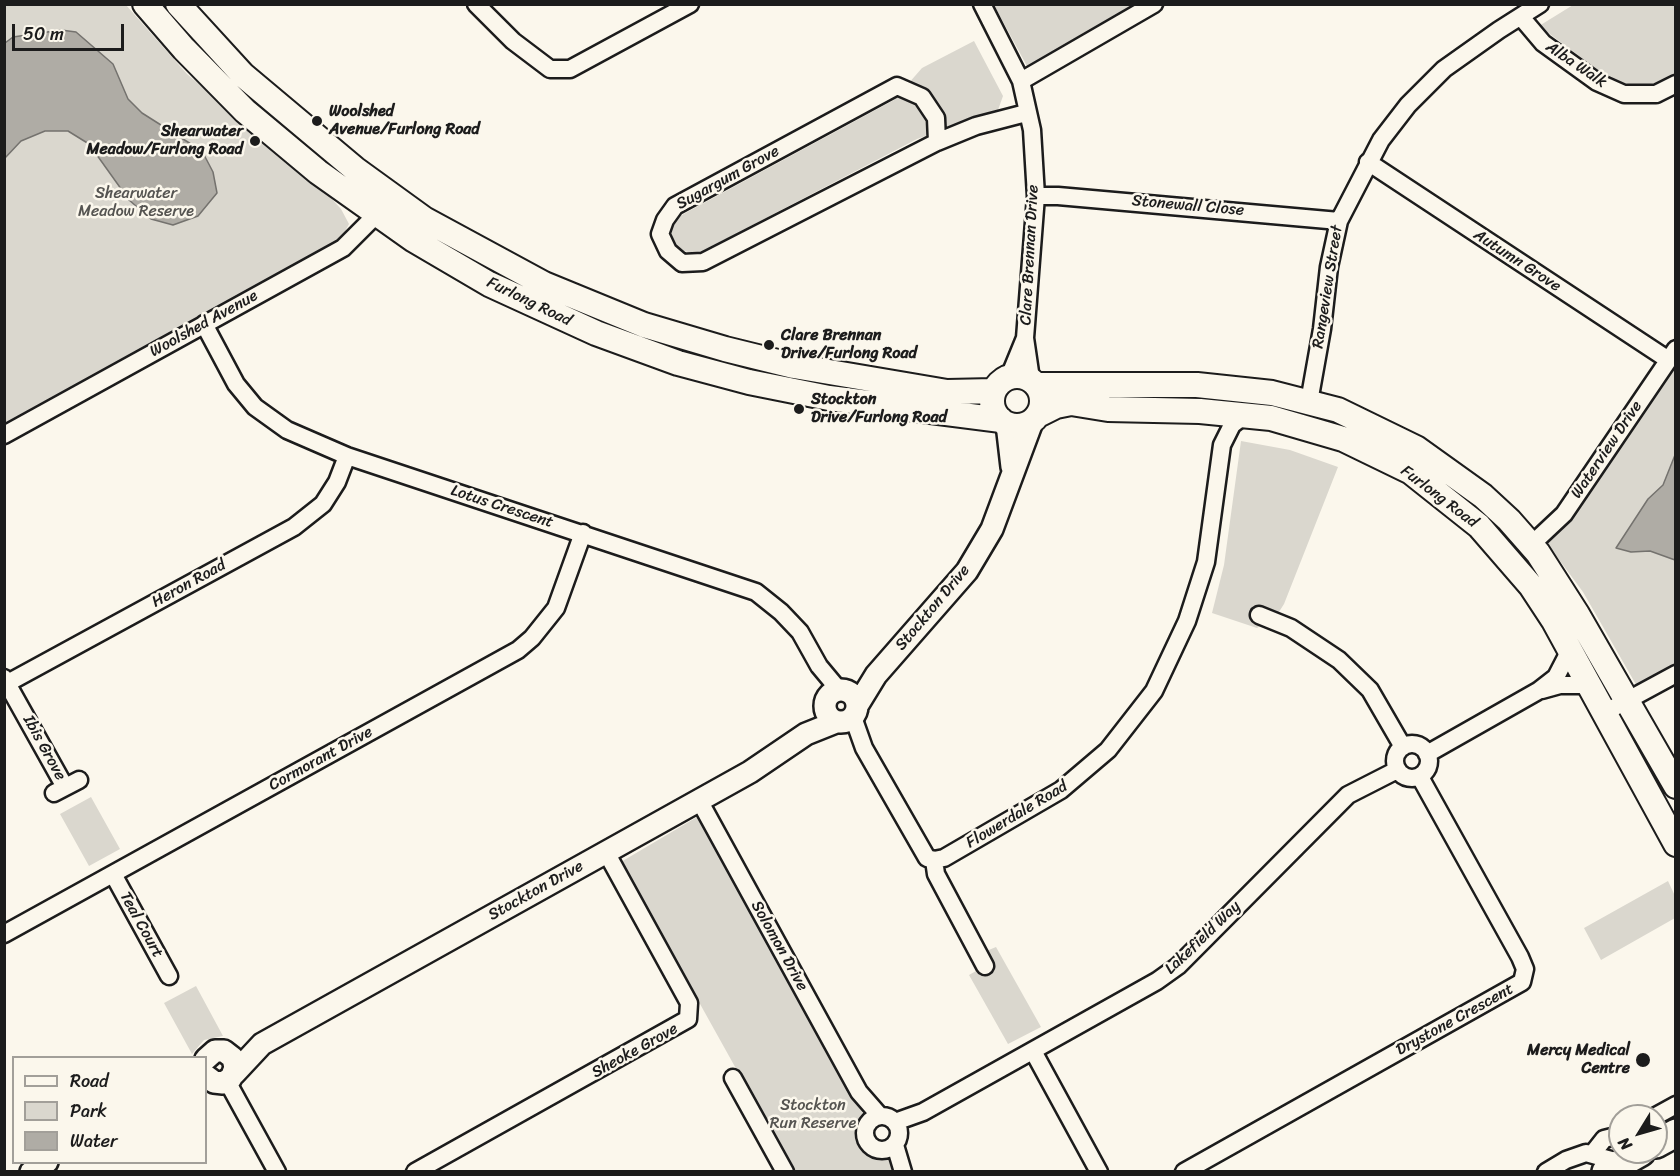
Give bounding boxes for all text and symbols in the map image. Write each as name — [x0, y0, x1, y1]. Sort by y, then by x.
scale bar — [15, 12, 128, 50]
text: 50 m — [23, 18, 64, 50]
street label: Alba Walk — [1542, 38, 1610, 92]
place label: Woolshed Avenue/Furlong Road — [329, 102, 480, 140]
marker: Woolshed Avenue/Furlong Road — [310, 114, 324, 128]
place label: Shearwater Meadow/Furlong Road — [87, 122, 243, 160]
marker: Shearwater Meadow/Furlong Road — [248, 134, 262, 148]
street label: Sugargum Grove — [673, 142, 783, 214]
park label: Shearwater Meadow Reserve — [78, 184, 194, 222]
street label: Clare Brennan Drive — [1017, 184, 1043, 326]
street label: Stonewall Close — [1131, 192, 1245, 220]
street label: Rangeview Street — [1309, 224, 1347, 350]
street label: Autumn Grove — [1470, 226, 1564, 296]
street label: Furlong Road — [484, 273, 574, 331]
street label: Woolshed Avenue — [147, 286, 261, 362]
place label: Clare Brennan Drive/Furlong Road — [781, 326, 917, 364]
marker: Clare Brennan Drive/Furlong Road — [762, 338, 776, 352]
place label: Stockton Drive/Furlong Road — [811, 390, 947, 428]
street label: Waterview Drive — [1567, 398, 1647, 502]
marker: Stockton Drive/Furlong Road — [792, 402, 806, 416]
street label: Furlong Road — [1397, 462, 1481, 532]
street label: Lotus Crescent — [448, 481, 556, 533]
street label: Heron Road — [149, 556, 229, 612]
street label: Stockton Drive — [892, 561, 974, 655]
street label: Ibis Grove — [18, 712, 70, 784]
street label: Cormorant Drive — [266, 723, 376, 795]
street label: Flowerdale Road — [963, 777, 1071, 853]
street label: Stockton Drive — [485, 857, 587, 925]
street label: Teal Court — [115, 889, 167, 961]
street label: Lakefield Way — [1161, 897, 1245, 979]
street label: Solomon Drive — [746, 898, 812, 994]
street label: Drystone Crescent — [1393, 980, 1517, 1060]
street label: Sheoke Grove — [589, 1019, 681, 1083]
place label: Mercy Medical Centre — [1527, 1041, 1630, 1079]
marker: Mercy Medical Centre — [1634, 1051, 1652, 1069]
legend — [12, 1056, 207, 1164]
text: Road — [70, 1065, 109, 1097]
text: Park — [70, 1095, 107, 1127]
park label: Stockton Run Reserve — [770, 1096, 856, 1134]
north arrow — [1608, 1104, 1668, 1164]
text: Water — [70, 1125, 117, 1157]
text: N — [1610, 1131, 1640, 1157]

